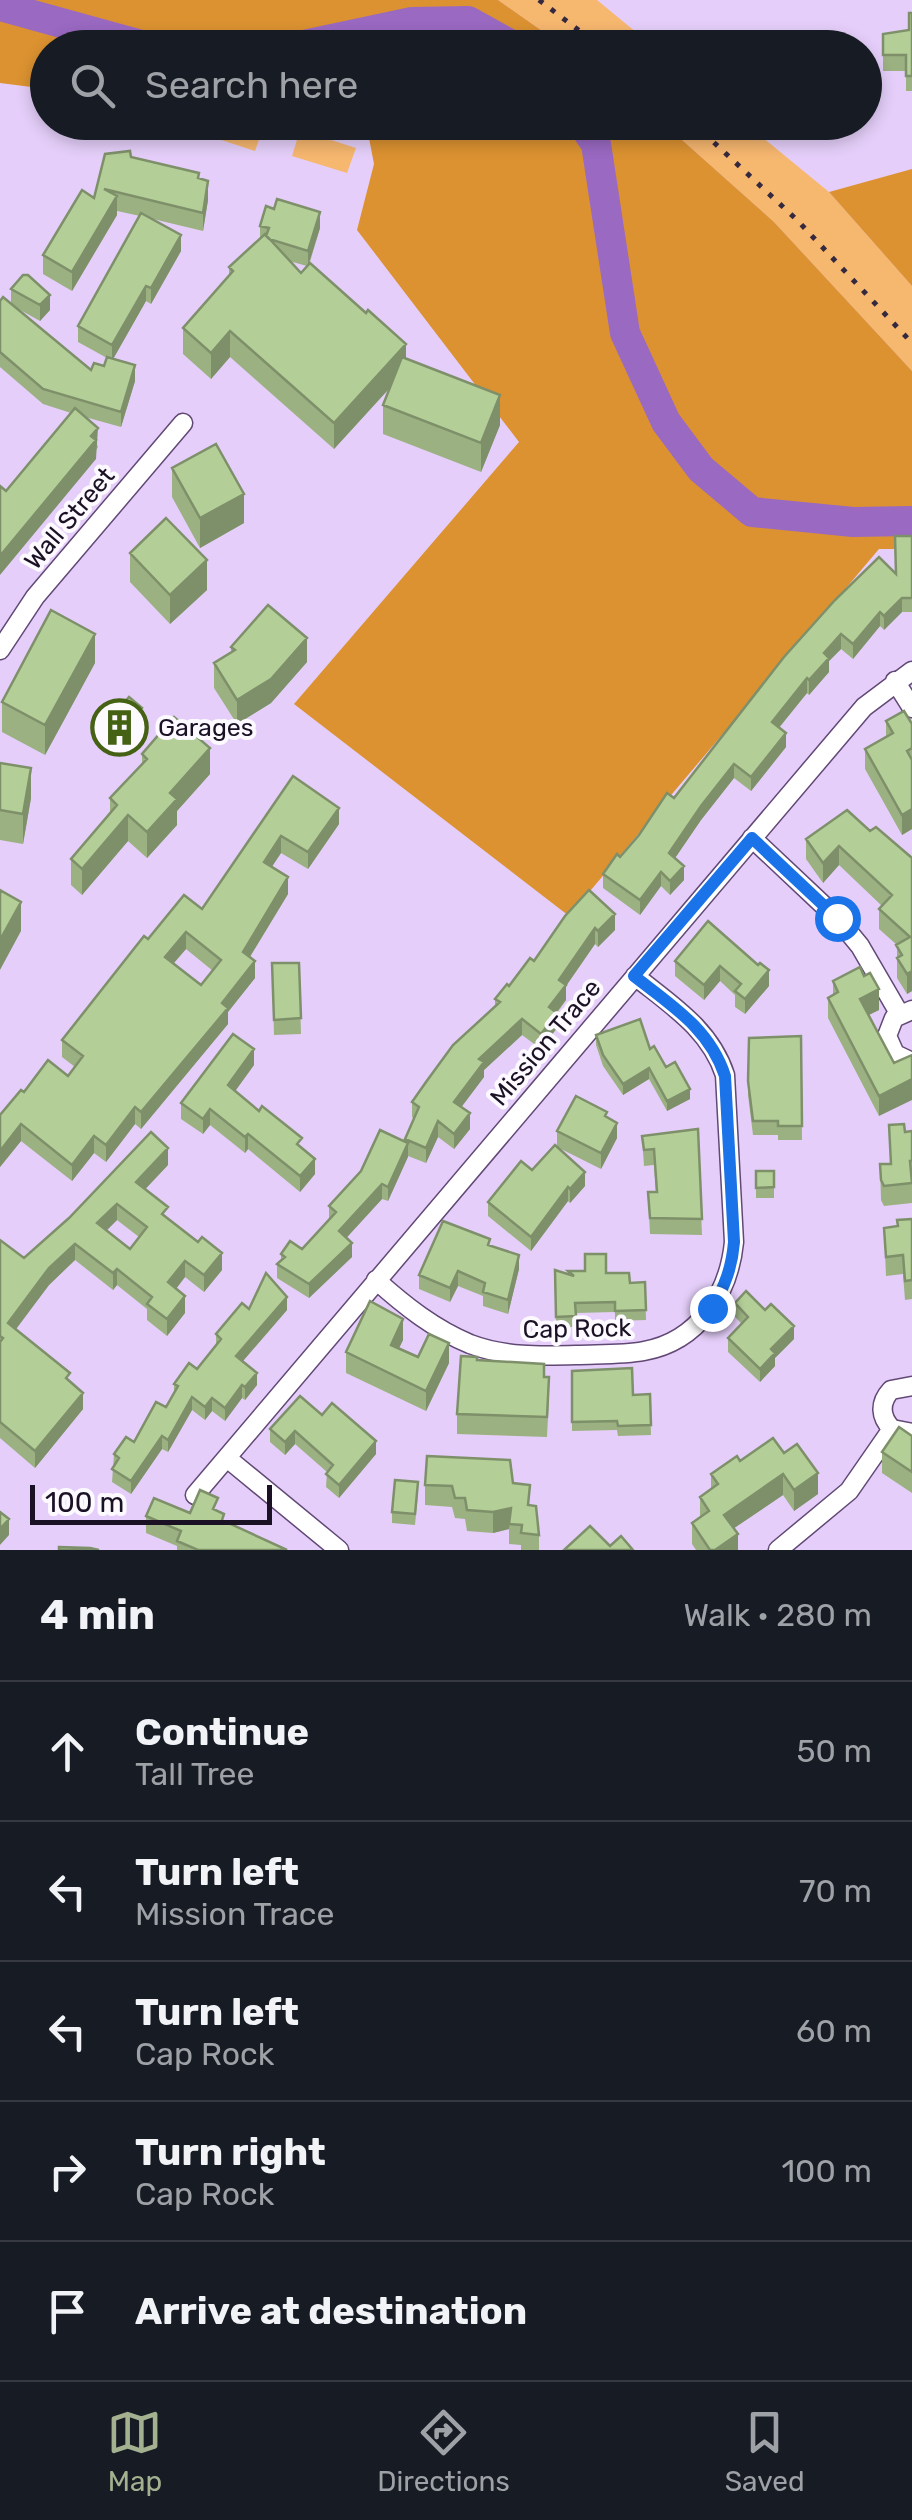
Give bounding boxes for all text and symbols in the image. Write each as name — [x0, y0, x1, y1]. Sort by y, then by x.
search box — [30, 30, 882, 140]
icon: search — [65, 58, 120, 113]
text: Search here — [145, 62, 358, 108]
street label: Wall Street — [18, 461, 120, 575]
building icon: Garages — [89, 697, 149, 757]
place label: Garages — [158, 713, 254, 742]
route start — [815, 896, 861, 942]
street label: Mission Trace — [484, 973, 607, 1111]
route end — [690, 1286, 736, 1332]
street label: Cap Rock — [522, 1313, 632, 1344]
scale bar — [30, 1480, 272, 1524]
text: 100 m — [45, 1486, 124, 1519]
text: 4 min — [40, 1590, 155, 1640]
text: Walk · 280 m — [683, 1596, 872, 1634]
text: Continue — [135, 1709, 309, 1755]
icon: ahead — [40, 1724, 95, 1779]
text: 50 m — [796, 1732, 872, 1770]
text: Tall Tree — [135, 1755, 254, 1793]
text: Turn left — [135, 1849, 299, 1895]
icon: left — [40, 1864, 95, 1919]
text: 70 m — [799, 1872, 872, 1910]
text: Mission Trace — [135, 1895, 334, 1933]
text: Turn left — [135, 1989, 299, 2035]
icon: left — [40, 2004, 95, 2059]
text: 60 m — [796, 2012, 872, 2050]
text: Cap Rock — [135, 2035, 274, 2073]
text: Turn right — [135, 2129, 326, 2175]
icon: right — [40, 2144, 95, 2199]
text: 100 m — [781, 2152, 872, 2190]
text: Cap Rock — [135, 2175, 274, 2213]
icon: arrive — [40, 2284, 95, 2339]
text: Arrive at destination — [135, 2288, 527, 2334]
tab: Map — [107, 2405, 162, 2498]
tab: Directions — [377, 2405, 510, 2498]
tab: Saved — [725, 2405, 805, 2498]

